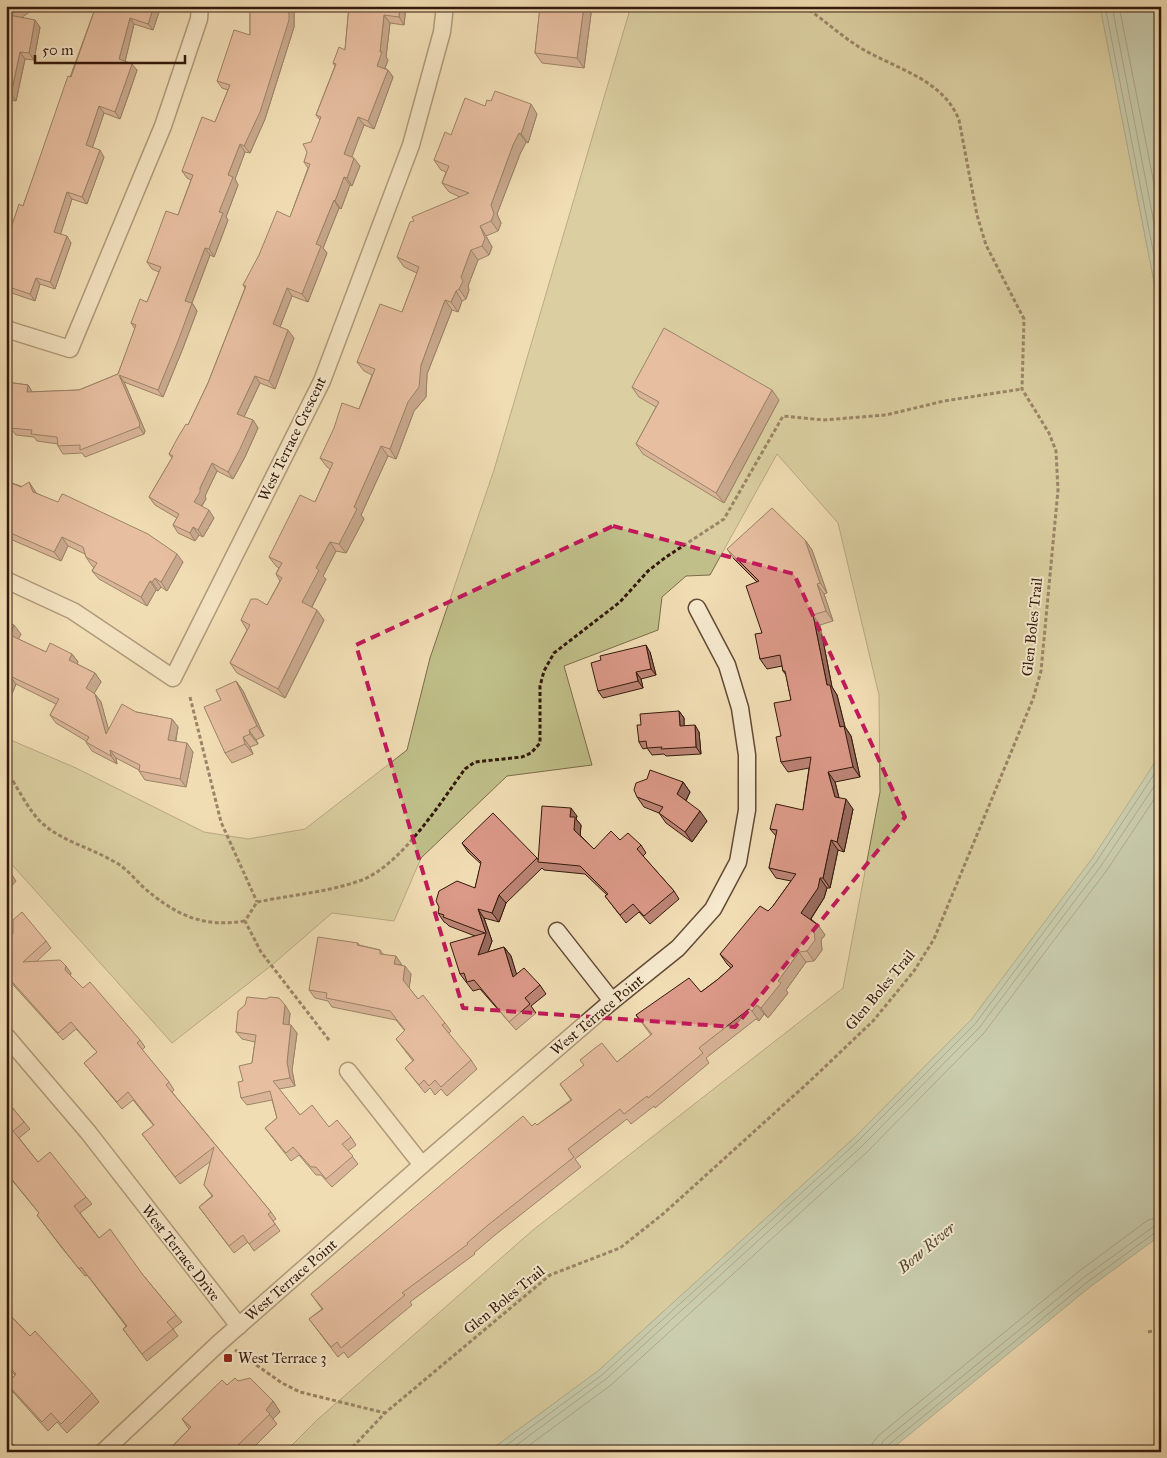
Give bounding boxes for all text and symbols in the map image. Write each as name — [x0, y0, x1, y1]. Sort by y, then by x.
scale bar — [35, 32, 185, 64]
text: 50 m — [42, 41, 74, 59]
street label: West Terrace Crescent — [254, 373, 330, 504]
street label: Glen Boles Trail — [1018, 576, 1046, 677]
street label: Glen Boles Trail — [841, 946, 919, 1034]
street label: West Terrace Point — [547, 970, 648, 1059]
street label: West Terrace Drive — [138, 1201, 224, 1305]
water label: Bow River — [893, 1217, 960, 1278]
street label: West Terrace Point — [241, 1235, 341, 1325]
street label: Glen Boles Trail — [460, 1261, 549, 1338]
place label: West Terrace 3 — [238, 1349, 327, 1367]
marker: West Terrace 3 — [222, 1352, 234, 1364]

